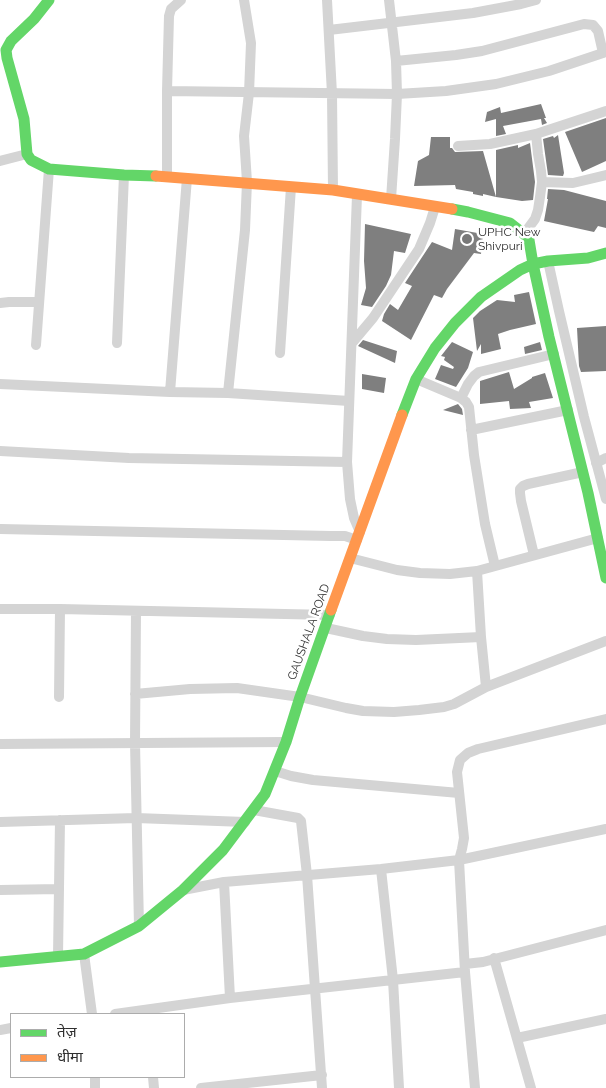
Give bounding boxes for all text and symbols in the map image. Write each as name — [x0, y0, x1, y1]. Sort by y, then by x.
place label: UPHC New Shivpuri — [478, 225, 540, 253]
marker: UPHC New Shivpuri — [460, 232, 474, 246]
street label: GAUSHALA ROAD — [285, 582, 333, 682]
legend — [10, 1013, 185, 1078]
text: तेज़ — [57, 1023, 77, 1041]
text: धीमा — [57, 1048, 83, 1066]

